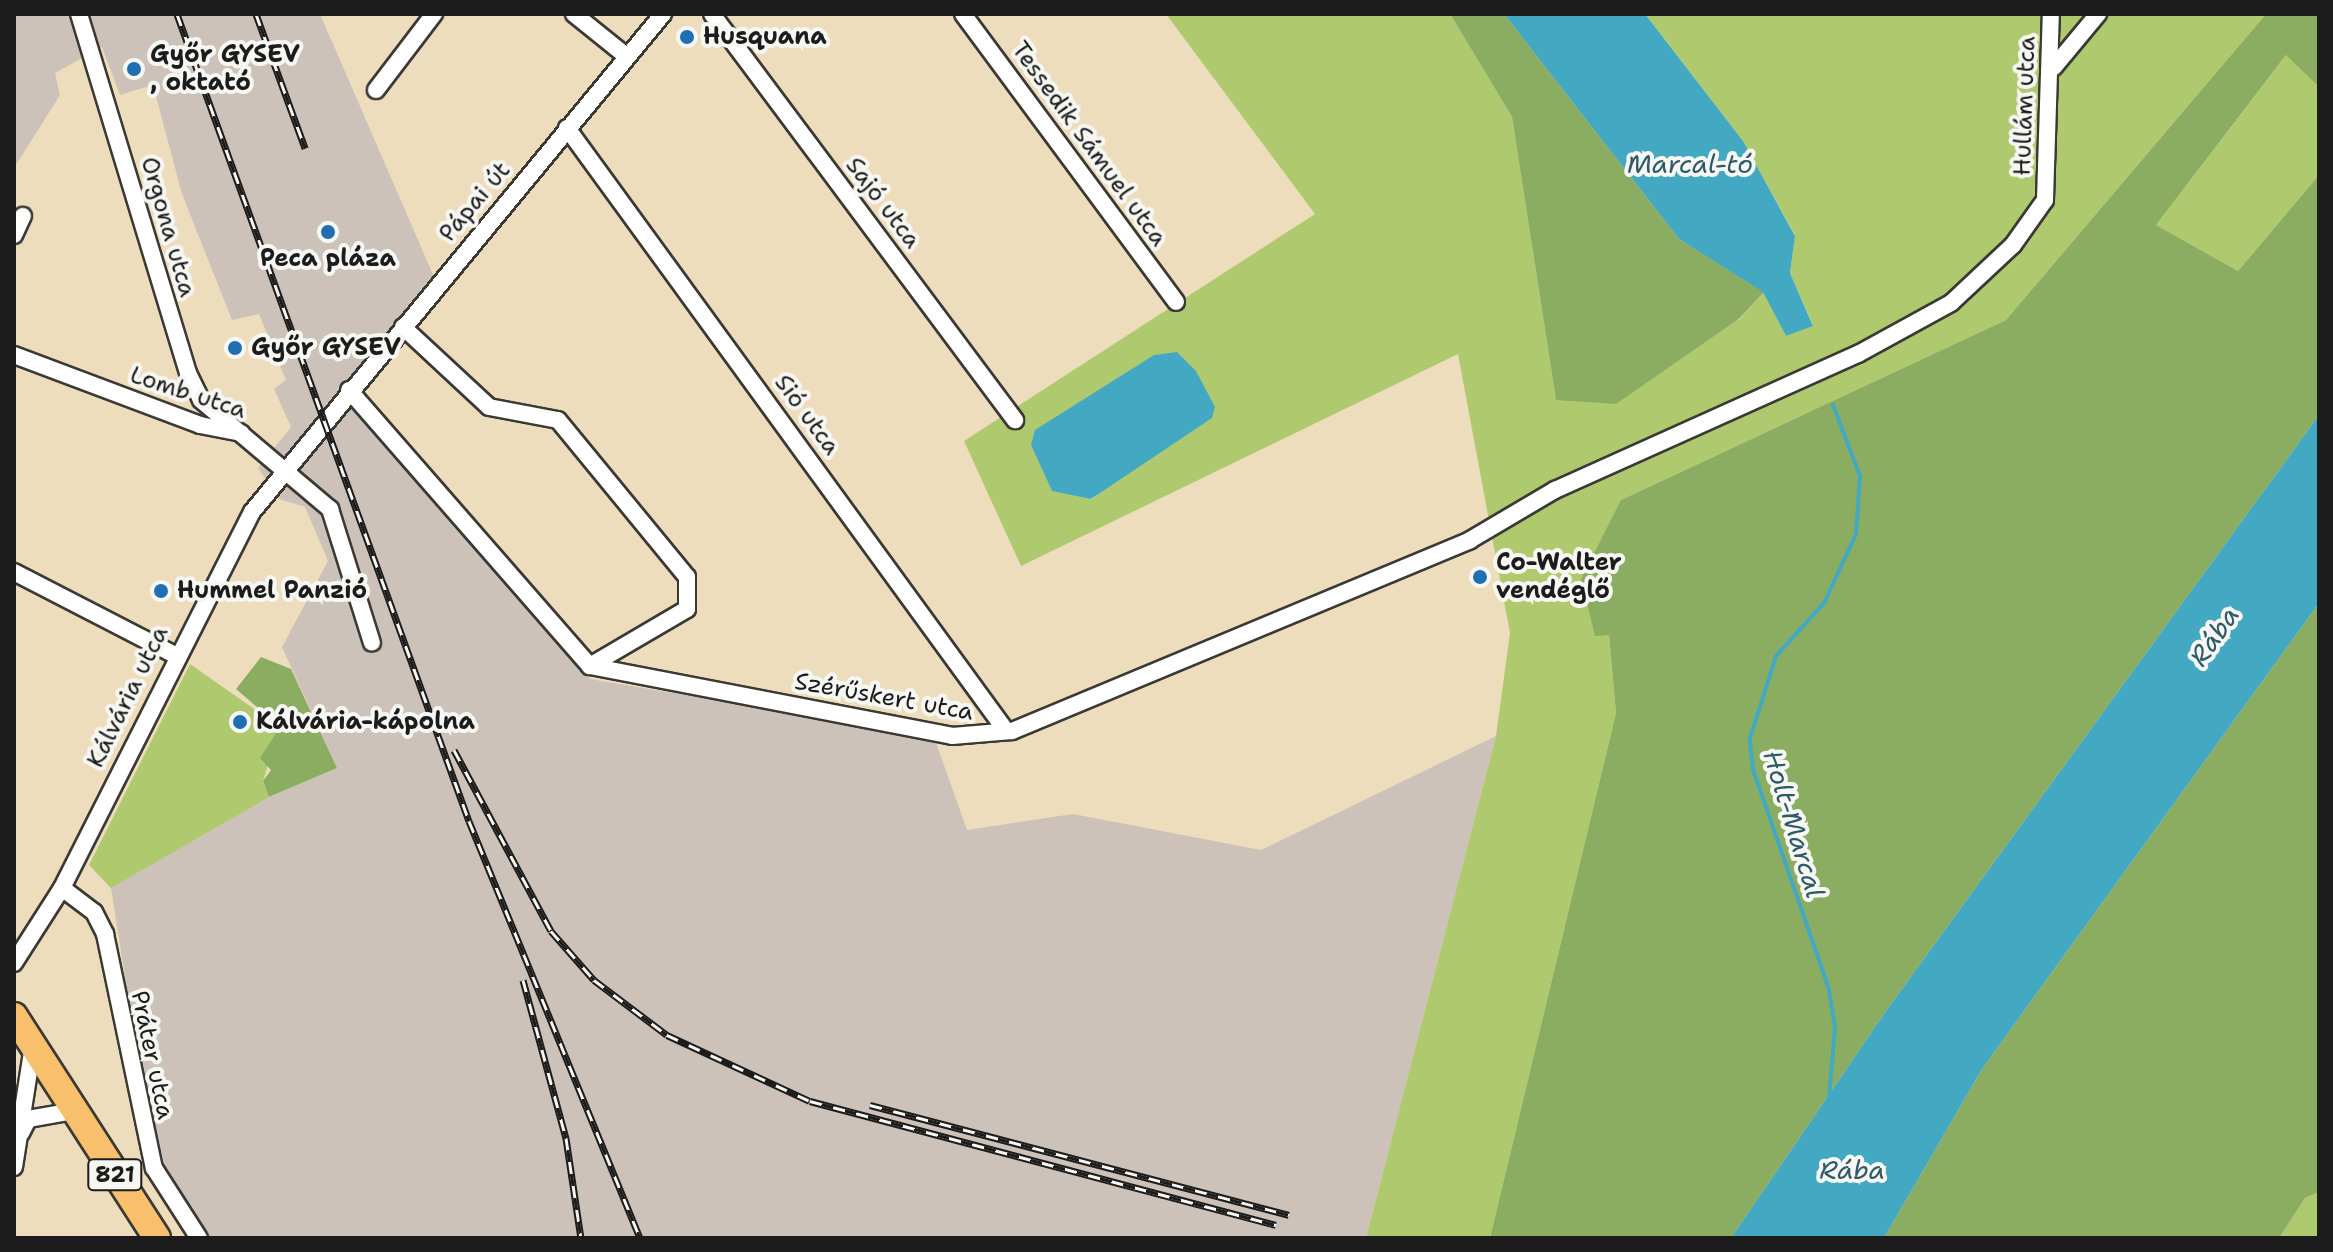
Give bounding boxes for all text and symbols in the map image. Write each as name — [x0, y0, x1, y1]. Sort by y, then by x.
place label: Husquana — [703, 23, 827, 51]
marker: Husquana — [678, 28, 696, 46]
street label: Tessedik Sámuel utca — [1005, 36, 1173, 252]
street label: Hullám utca — [2008, 36, 2042, 176]
place label: Győr GYSEV , oktató — [150, 41, 300, 97]
marker: Győr GYSEV , oktató — [125, 60, 143, 78]
water label: Marcal-tó — [1627, 148, 1753, 180]
street label: Sajó utca — [839, 152, 927, 254]
street label: Orgona utca — [134, 154, 202, 300]
street label: Pápai út — [433, 156, 517, 248]
marker: Peca pláza — [319, 223, 337, 241]
place label: Peca pláza — [260, 245, 396, 273]
place label: Győr GYSEV — [251, 334, 401, 362]
marker: Győr GYSEV — [226, 339, 244, 357]
street label: Lomb utca — [126, 361, 250, 425]
street label: Sió utca — [768, 369, 846, 461]
place label: Co-Walter vendéglő — [1496, 549, 1622, 605]
marker: Co-Walter vendéglő — [1471, 568, 1489, 586]
place label: Hummel Panzió — [177, 577, 367, 605]
marker: Hummel Panzió — [152, 582, 170, 600]
water label: Rába — [2183, 600, 2245, 672]
street label: Kálvária utca — [81, 622, 175, 772]
street label: Szérűskert utca — [792, 667, 976, 727]
place label: Kálvária-kápolna — [256, 708, 475, 736]
marker: Kálvária-kápolna — [231, 713, 249, 731]
water label: Holt-Marcal — [1757, 746, 1831, 902]
street label: Práter utca — [124, 988, 180, 1122]
water label: Rába — [1819, 1154, 1885, 1186]
road number: 821 — [87, 1157, 143, 1193]

